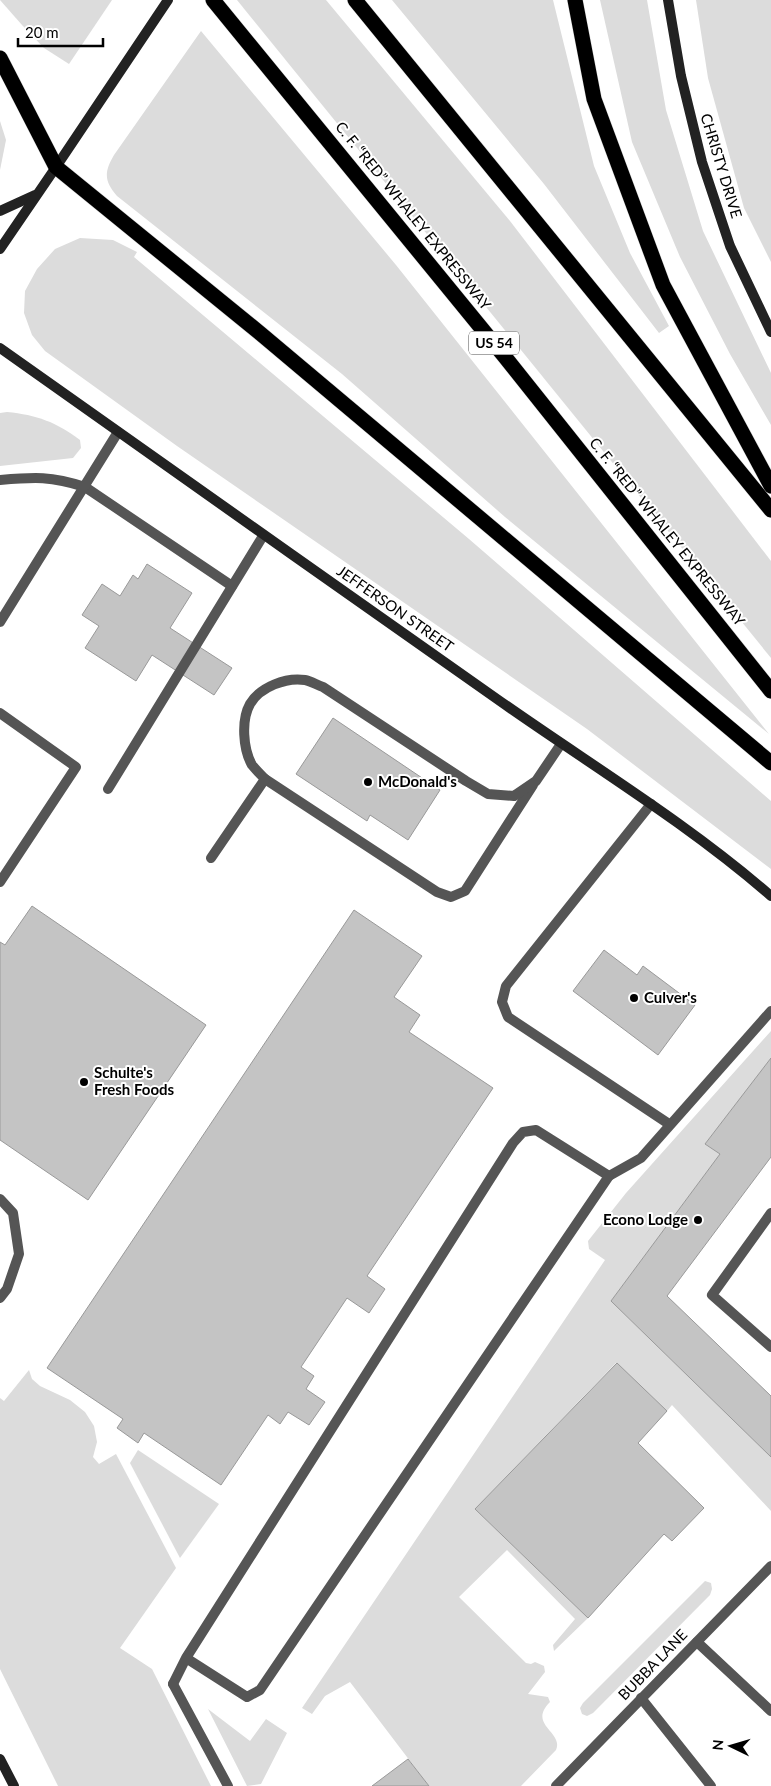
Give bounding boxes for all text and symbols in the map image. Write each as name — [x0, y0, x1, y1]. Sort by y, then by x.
scale bar — [18, 15, 102, 47]
text: 20 m — [25, 23, 59, 41]
street label: CHRISTY DRIVE — [697, 111, 746, 220]
street label: C. F. “RED” WHALEY EXPRESSWAY — [332, 118, 496, 314]
road number: US 54 — [469, 332, 519, 354]
street label: C. F. “RED” WHALEY EXPRESSWAY — [586, 434, 750, 630]
street label: JEFFERSON STREET — [334, 561, 457, 655]
place label: McDonald's — [378, 772, 457, 790]
marker: McDonald's — [362, 776, 374, 788]
place label: Culver's — [644, 988, 697, 1006]
marker: Culver's — [628, 992, 640, 1004]
place label: Schulte's Fresh Foods — [94, 1063, 175, 1098]
marker: Schulte's Fresh Foods — [78, 1076, 90, 1088]
place label: Econo Lodge — [603, 1210, 688, 1228]
marker: Econo Lodge — [692, 1214, 704, 1226]
street label: BUBBA LANE — [614, 1625, 691, 1703]
north arrow — [706, 1721, 756, 1771]
text: N — [709, 1739, 726, 1751]

